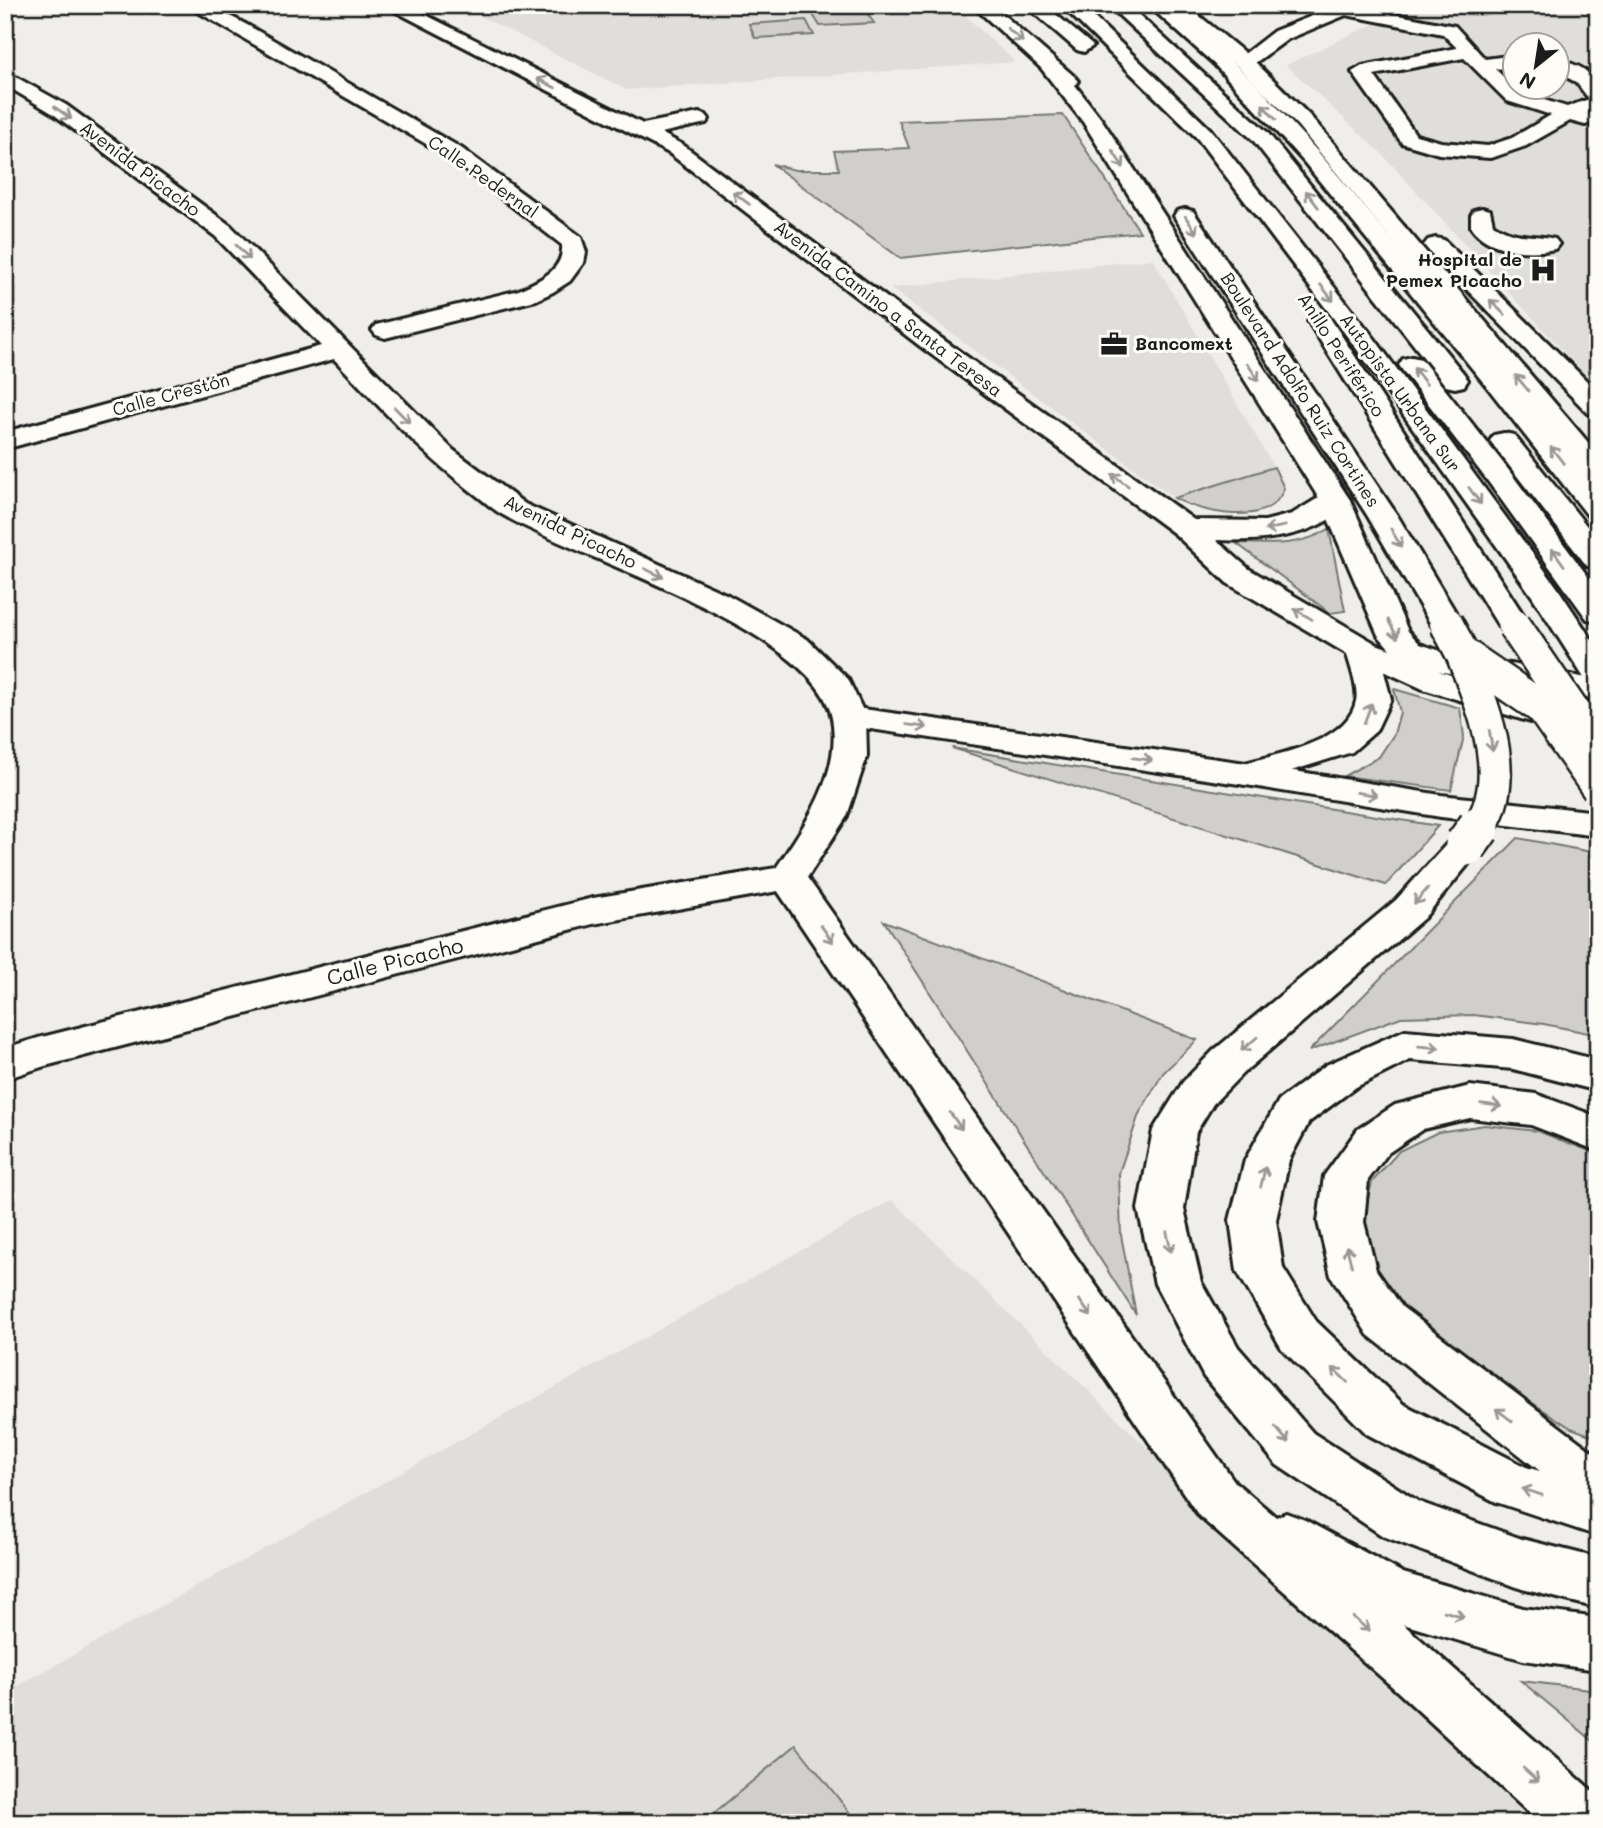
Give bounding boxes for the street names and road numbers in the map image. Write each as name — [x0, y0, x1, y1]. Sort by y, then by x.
street label: Avenida Picacho — [76, 115, 206, 222]
street label: Calle Pedernal — [424, 129, 543, 223]
street label: Avenida Camino a Santa Teresa — [770, 214, 1008, 402]
street label: Boulevard Adolfo Ruiz Cortines — [1216, 267, 1386, 511]
street label: Anillo Periférico — [1293, 288, 1391, 421]
street label: Autopista Urbana Sur — [1335, 308, 1467, 477]
street label: Calle Crestón — [110, 367, 232, 421]
street label: Avenida Picacho — [500, 489, 641, 574]
street label: Calle Picacho — [324, 931, 466, 991]

